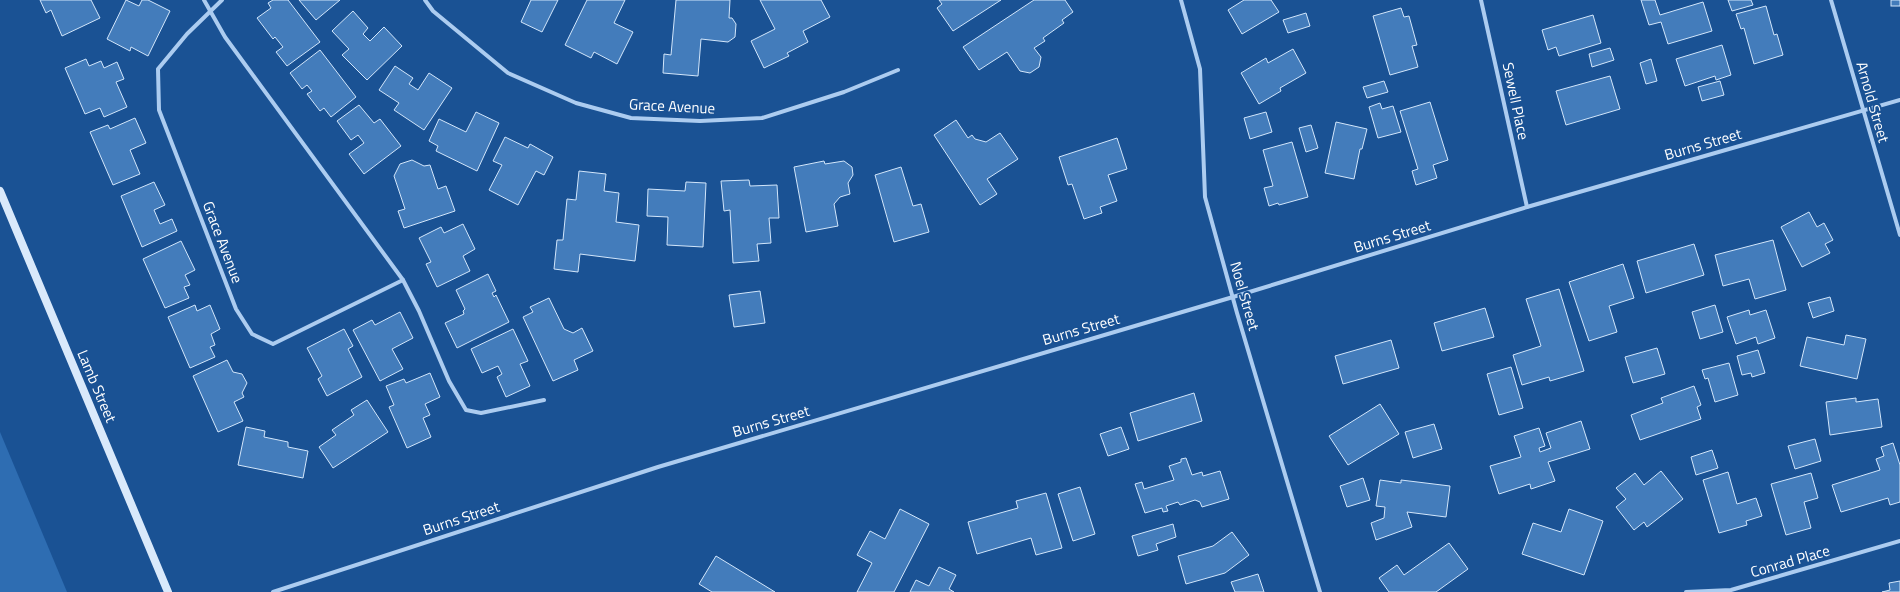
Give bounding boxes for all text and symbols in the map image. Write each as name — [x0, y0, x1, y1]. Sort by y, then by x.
street label: Arnold Street — [1850, 59, 1896, 146]
street label: Sewell Place — [1497, 60, 1535, 142]
street label: Grace Avenue — [628, 92, 716, 120]
street label: Burns Street — [1662, 122, 1745, 166]
street label: Grace Avenue — [197, 198, 249, 286]
street label: Burns Street — [1351, 213, 1434, 259]
street label: Noel Street — [1224, 259, 1266, 334]
street label: Burns Street — [1040, 307, 1123, 351]
street label: Lamb Street — [71, 346, 123, 427]
street label: Burns Street — [730, 399, 813, 443]
street label: Burns Street — [420, 495, 503, 541]
street label: Conrad Place — [1748, 539, 1832, 583]

